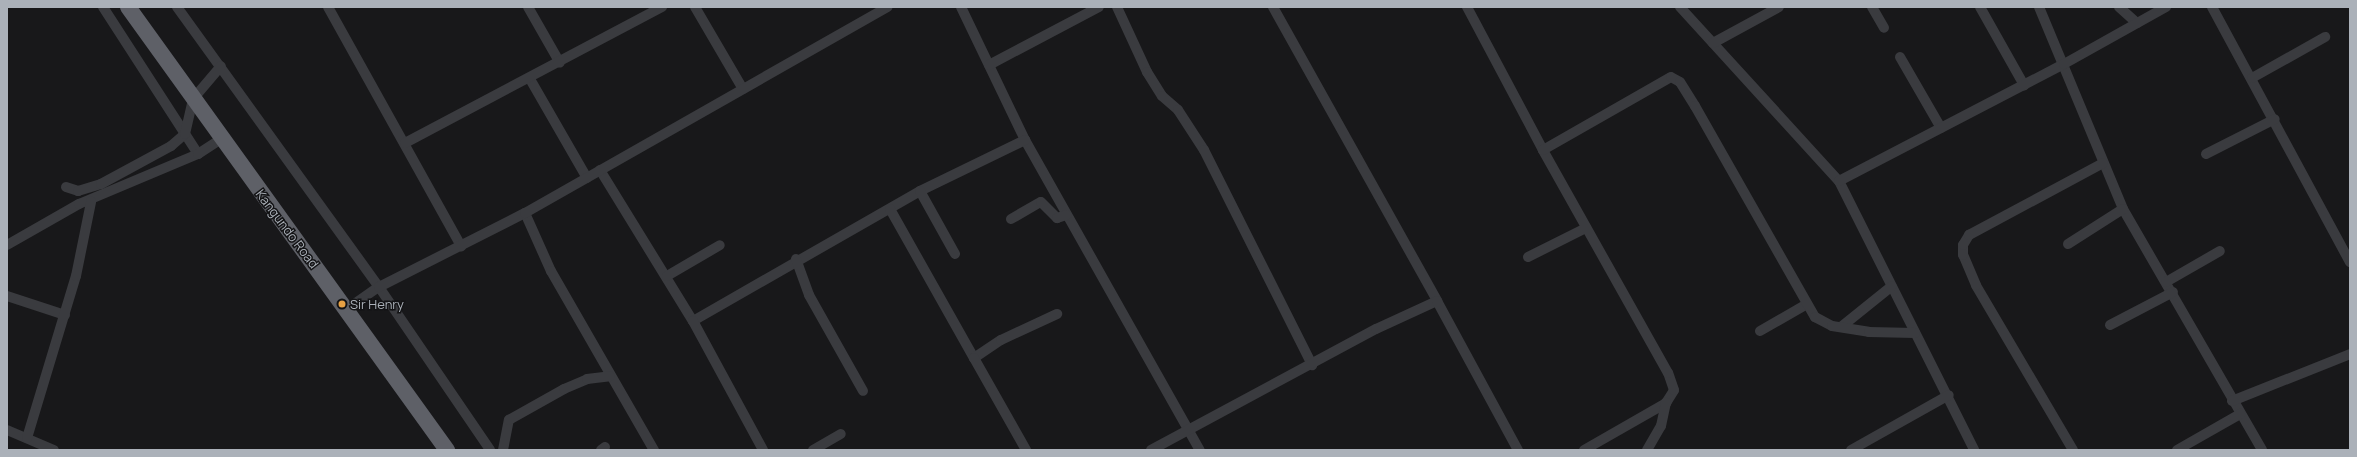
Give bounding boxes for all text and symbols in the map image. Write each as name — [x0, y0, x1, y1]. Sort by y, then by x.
street label: Kangundo Road — [252, 187, 322, 271]
place label: Sir Henry — [350, 296, 404, 312]
marker: Sir Henry — [337, 299, 347, 309]

